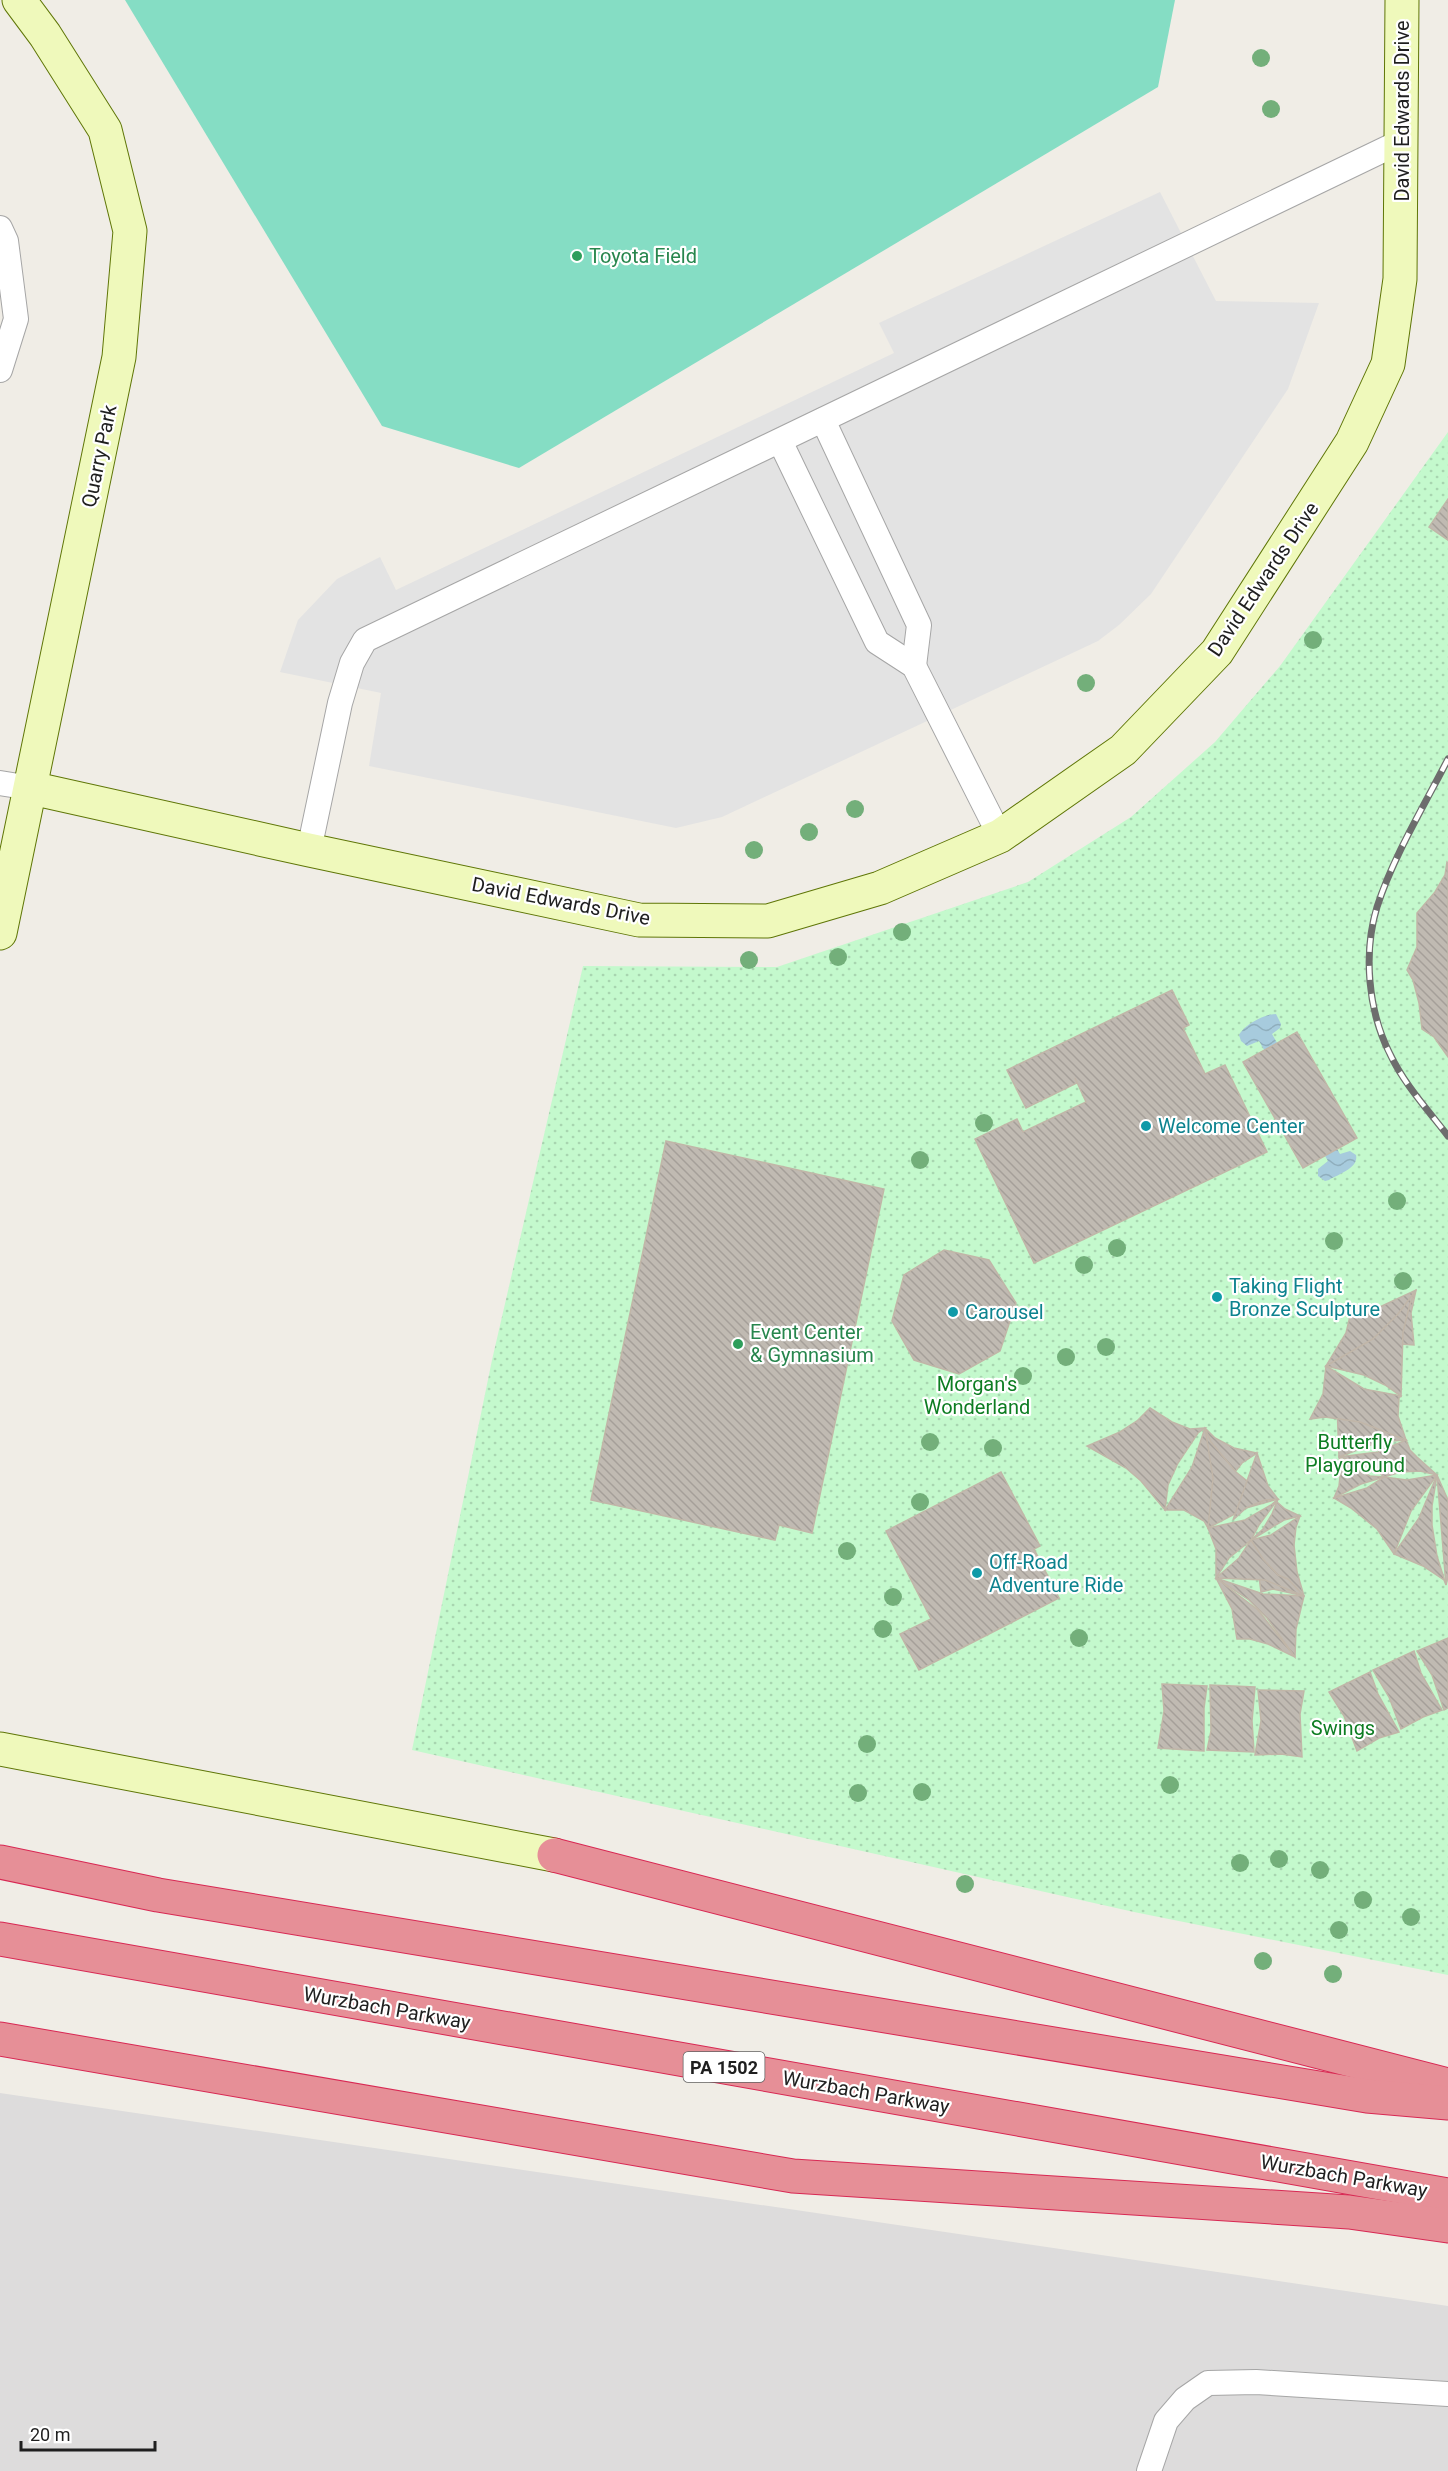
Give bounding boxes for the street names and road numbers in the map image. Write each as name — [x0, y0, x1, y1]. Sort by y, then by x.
street label: David Edwards Drive — [1390, 20, 1414, 202]
street label: Quarry Park — [76, 402, 122, 509]
street label: David Edwards Drive — [1202, 497, 1324, 661]
street label: David Edwards Drive — [470, 872, 652, 930]
street label: Wurzbach Parkway — [302, 1981, 473, 2035]
road number: PA 1502 — [684, 2052, 764, 2082]
street label: Wurzbach Parkway — [781, 2065, 952, 2119]
street label: Wurzbach Parkway — [1259, 2149, 1430, 2203]

